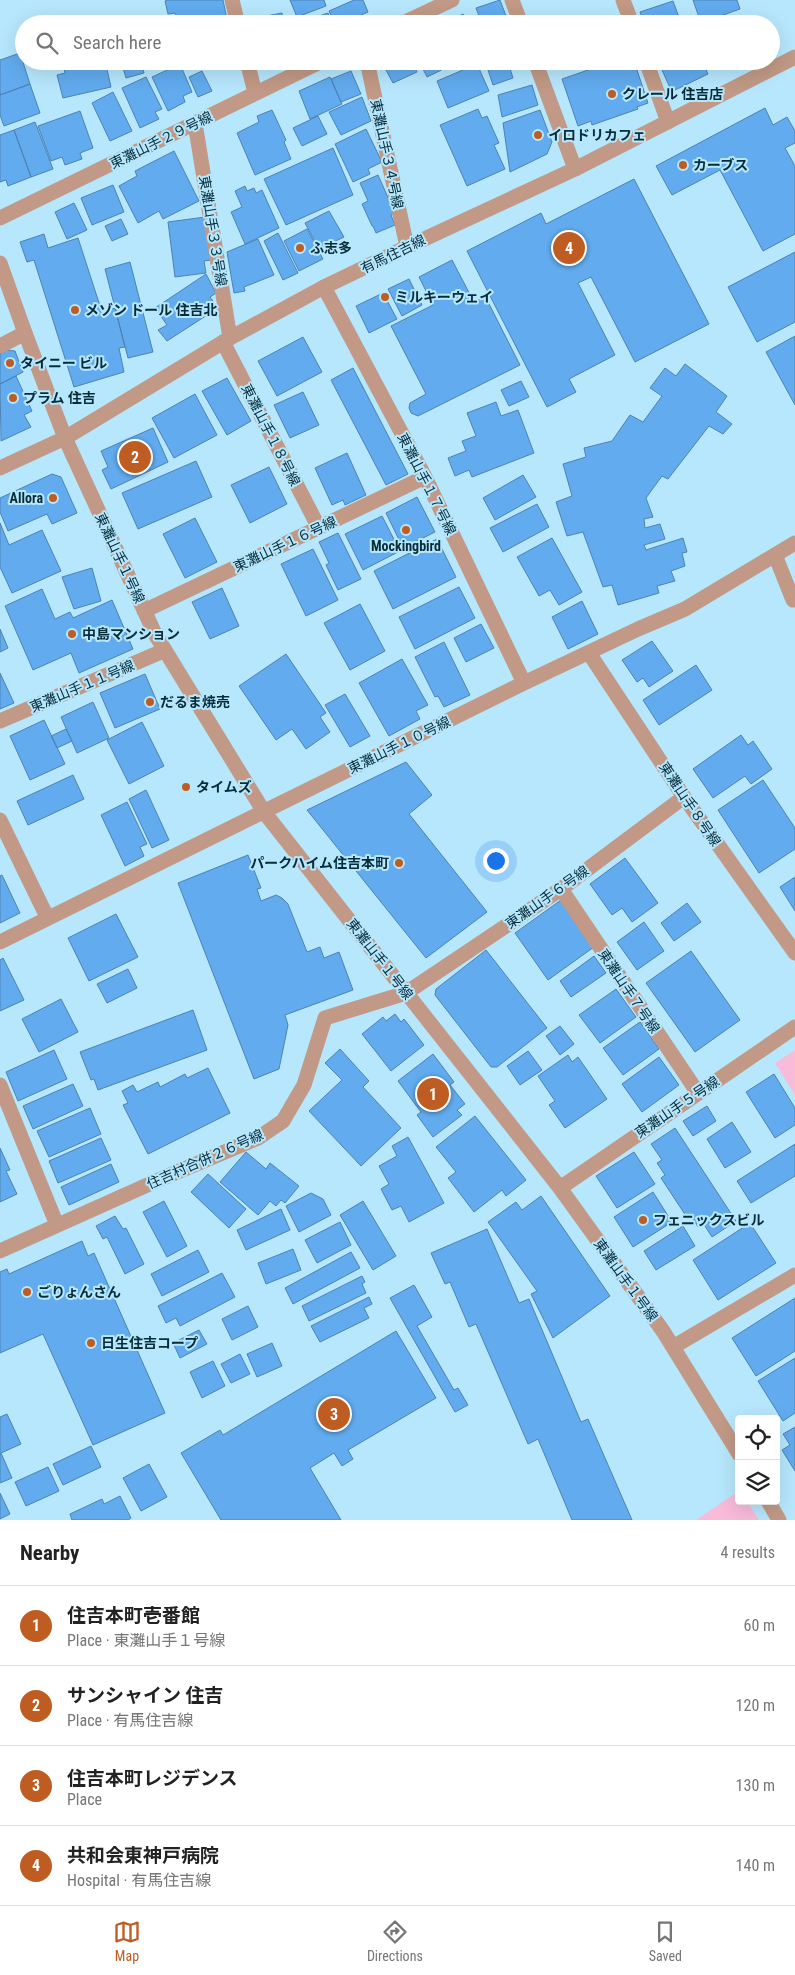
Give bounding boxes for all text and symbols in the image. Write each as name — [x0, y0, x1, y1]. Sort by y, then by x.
search box — [15, 15, 780, 70]
icon: search — [33, 29, 61, 57]
text: Search here — [73, 31, 161, 54]
place label: クレール 住吉店 — [622, 86, 723, 102]
marker: クレール 住吉店 — [606, 88, 618, 100]
street label: 東灘山手３４号線 — [368, 98, 406, 210]
street label: 東灘山手２９号線 — [107, 108, 215, 172]
place label: イロドリカフェ — [548, 127, 646, 143]
marker: イロドリカフェ — [532, 129, 544, 141]
place label: カーブス — [693, 157, 748, 173]
marker: カーブス — [677, 159, 689, 171]
street label: 東灘山手３３号線 — [196, 174, 230, 288]
pin: 4 — [553, 229, 585, 267]
street label: 有馬住吉線 — [358, 231, 428, 277]
place label: ふ志多 — [310, 240, 352, 256]
marker: ふ志多 — [294, 242, 306, 254]
place label: ミルキーウェイ — [395, 289, 493, 305]
marker: ミルキーウェイ — [379, 291, 391, 303]
place label: メゾン ドール 住吉北 — [85, 302, 217, 318]
marker: メゾン ドール 住吉北 — [69, 304, 81, 316]
place label: タイニー ビル — [20, 355, 107, 371]
marker: タイニー ビル — [4, 357, 16, 369]
street label: 東灘山手１８号線 — [238, 381, 304, 489]
place label: プラム 住吉 — [23, 390, 96, 406]
marker: プラム 住吉 — [7, 392, 19, 404]
street label: 東灘山手１７号線 — [394, 430, 460, 538]
pin: 2 — [119, 438, 151, 476]
place label: Allora — [10, 490, 43, 506]
marker: Allora — [47, 492, 59, 504]
street label: 東灘山手１号線 — [92, 510, 148, 606]
street label: 東灘山手１６号線 — [231, 513, 339, 575]
marker: Mockingbird — [400, 524, 412, 536]
place label: Mockingbird — [371, 538, 441, 554]
place label: 中島マンション — [82, 626, 180, 642]
marker: 中島マンション — [66, 628, 78, 640]
street label: 東灘山手１１号線 — [27, 657, 137, 715]
place label: だるま焼売 — [160, 694, 230, 710]
marker: だるま焼売 — [144, 696, 156, 708]
street label: 東灘山手１０号線 — [345, 713, 453, 777]
street label: 東灘山手８号線 — [656, 759, 724, 849]
place label: タイムズ — [196, 779, 252, 795]
marker: タイムズ — [180, 781, 192, 793]
your location — [483, 848, 509, 874]
place label: パークハイム住吉本町 — [250, 855, 389, 871]
marker: パークハイム住吉本町 — [393, 857, 405, 869]
street label: 東灘山手６号線 — [502, 862, 592, 932]
street label: 東灘山手１号線 — [344, 915, 416, 1003]
street label: 東灘山手７号線 — [595, 946, 663, 1036]
street label: 東灘山手５号線 — [632, 1073, 722, 1141]
pin: 1 — [417, 1075, 449, 1113]
street label: 住吉村合併２６号線 — [144, 1126, 266, 1192]
place label: フェニックスビル — [653, 1212, 765, 1228]
marker: フェニックスビル — [637, 1214, 649, 1226]
street label: 東灘山手１号線 — [591, 1236, 661, 1324]
place label: ごりょんさん — [37, 1284, 121, 1300]
marker: ごりょんさん — [21, 1286, 33, 1298]
place label: 日生住吉コープ — [101, 1335, 198, 1351]
marker: 日生住吉コープ — [85, 1337, 97, 1349]
pin: 3 — [318, 1395, 350, 1433]
map controls — [735, 1415, 780, 1505]
button: locate — [735, 1415, 780, 1460]
button: layers — [735, 1460, 780, 1505]
text: Nearby — [20, 1541, 79, 1565]
text: 4 results — [720, 1543, 775, 1562]
text: 住吉本町壱番館 — [67, 1604, 200, 1627]
text: 1 — [32, 1616, 40, 1635]
text: 60 m — [743, 1616, 775, 1635]
text: Place · 東灘山手１号線 — [67, 1631, 225, 1650]
text: サンシャイン 住吉 — [67, 1684, 223, 1707]
text: 2 — [32, 1696, 40, 1715]
text: 120 m — [736, 1696, 775, 1715]
text: Place · 有馬住吉線 — [67, 1711, 193, 1730]
text: 住吉本町レジデンス — [67, 1767, 238, 1790]
text: 3 — [32, 1776, 40, 1795]
text: 130 m — [736, 1776, 775, 1795]
text: Place — [67, 1790, 102, 1809]
text: 共和会東神戸病院 — [67, 1844, 219, 1867]
text: 4 — [32, 1856, 40, 1875]
text: 140 m — [736, 1856, 775, 1875]
text: Hospital · 有馬住吉線 — [67, 1871, 211, 1890]
tab: Map — [113, 1918, 141, 1964]
tab: Directions — [367, 1918, 423, 1964]
tab: Saved — [649, 1918, 682, 1964]

